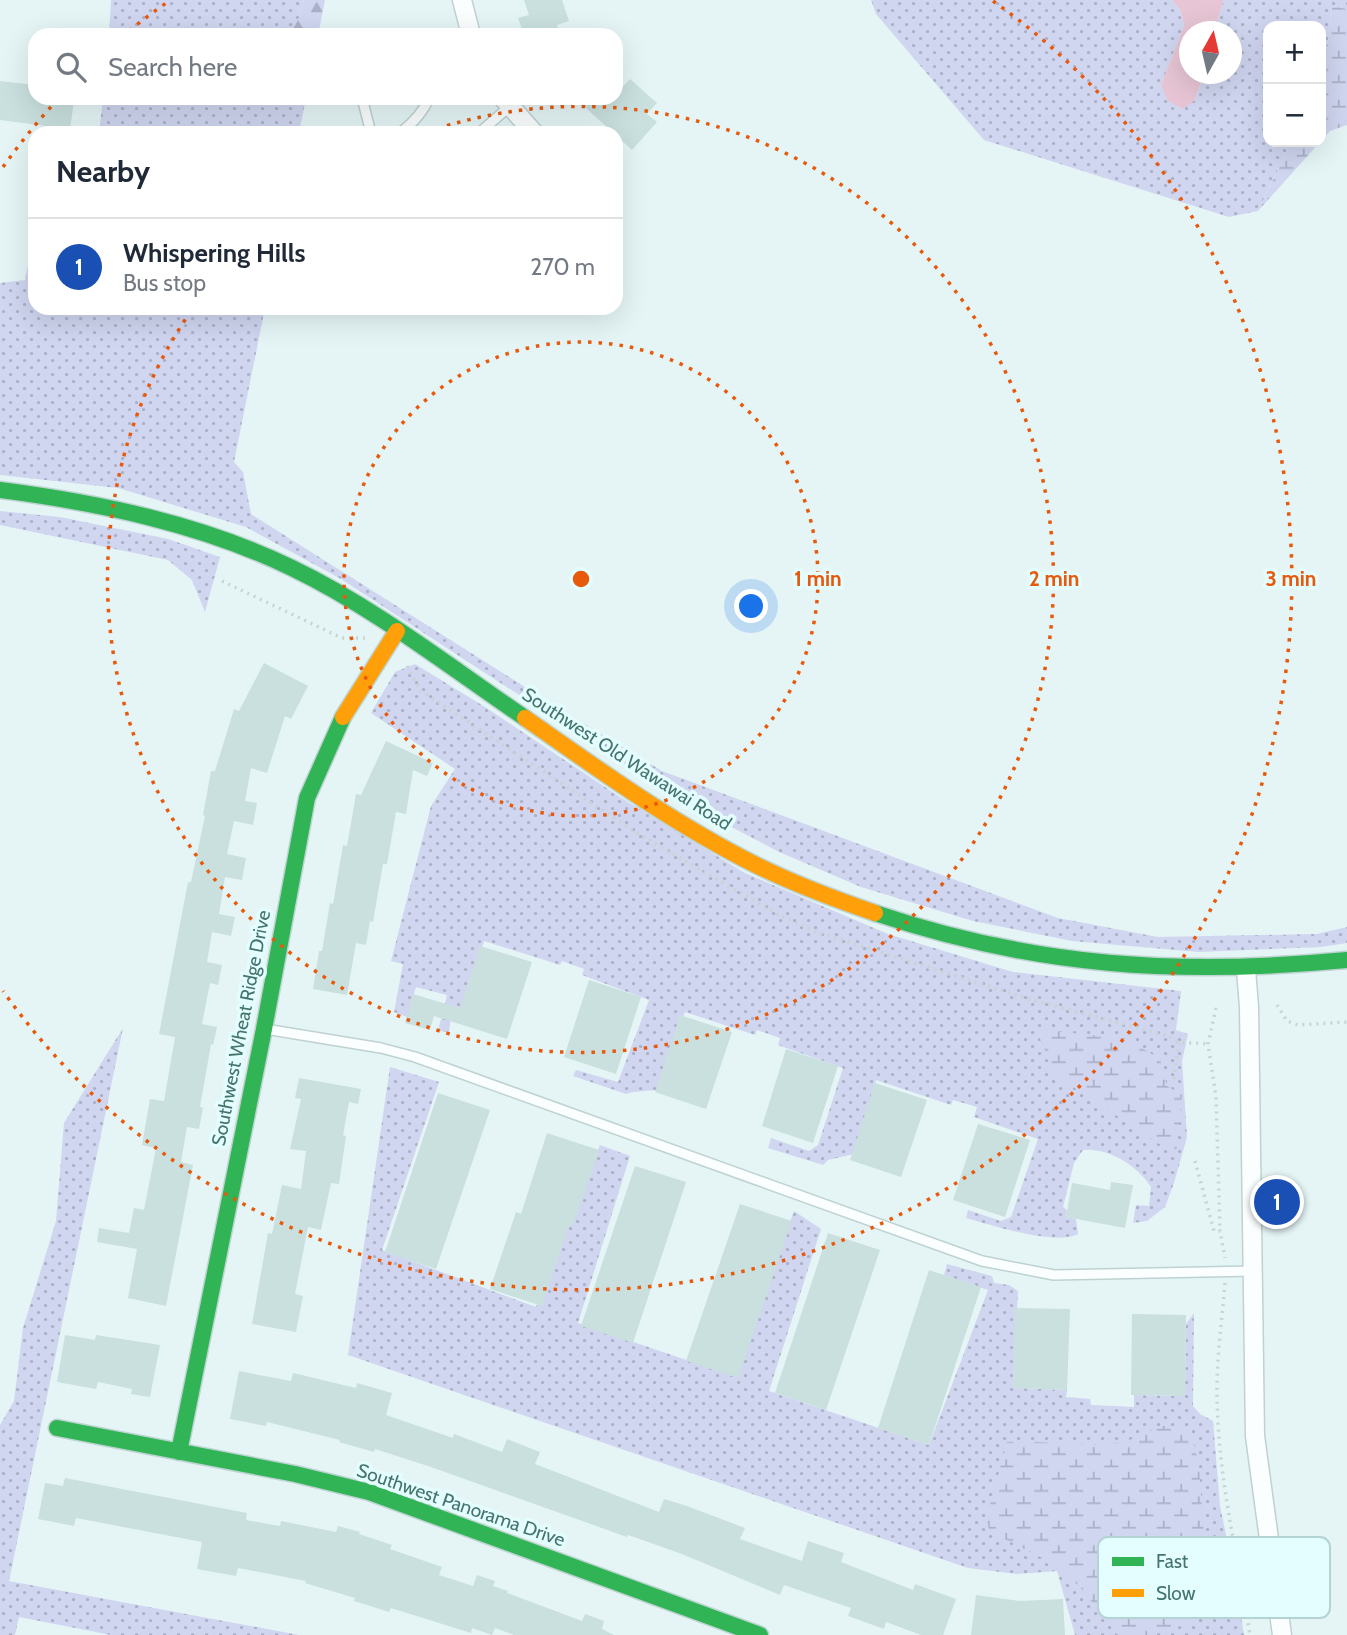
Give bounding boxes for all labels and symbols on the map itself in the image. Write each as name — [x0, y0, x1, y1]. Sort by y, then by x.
north arrow — [1179, 21, 1242, 84]
text: 1 min — [794, 566, 842, 591]
text: 2 min — [1029, 566, 1079, 591]
text: 3 min — [1266, 566, 1316, 591]
centre of rings — [569, 567, 593, 591]
your location — [734, 589, 768, 623]
street label: Southwest Old Wawawai Road — [518, 683, 736, 835]
street label: Southwest Wheat Ridge Drive — [207, 908, 275, 1148]
pin: 1 — [1254, 1176, 1300, 1228]
street label: Southwest Panorama Drive — [354, 1459, 568, 1552]
legend — [1098, 1537, 1330, 1618]
text: Fast — [1156, 1550, 1189, 1573]
text: Slow — [1156, 1582, 1196, 1605]

